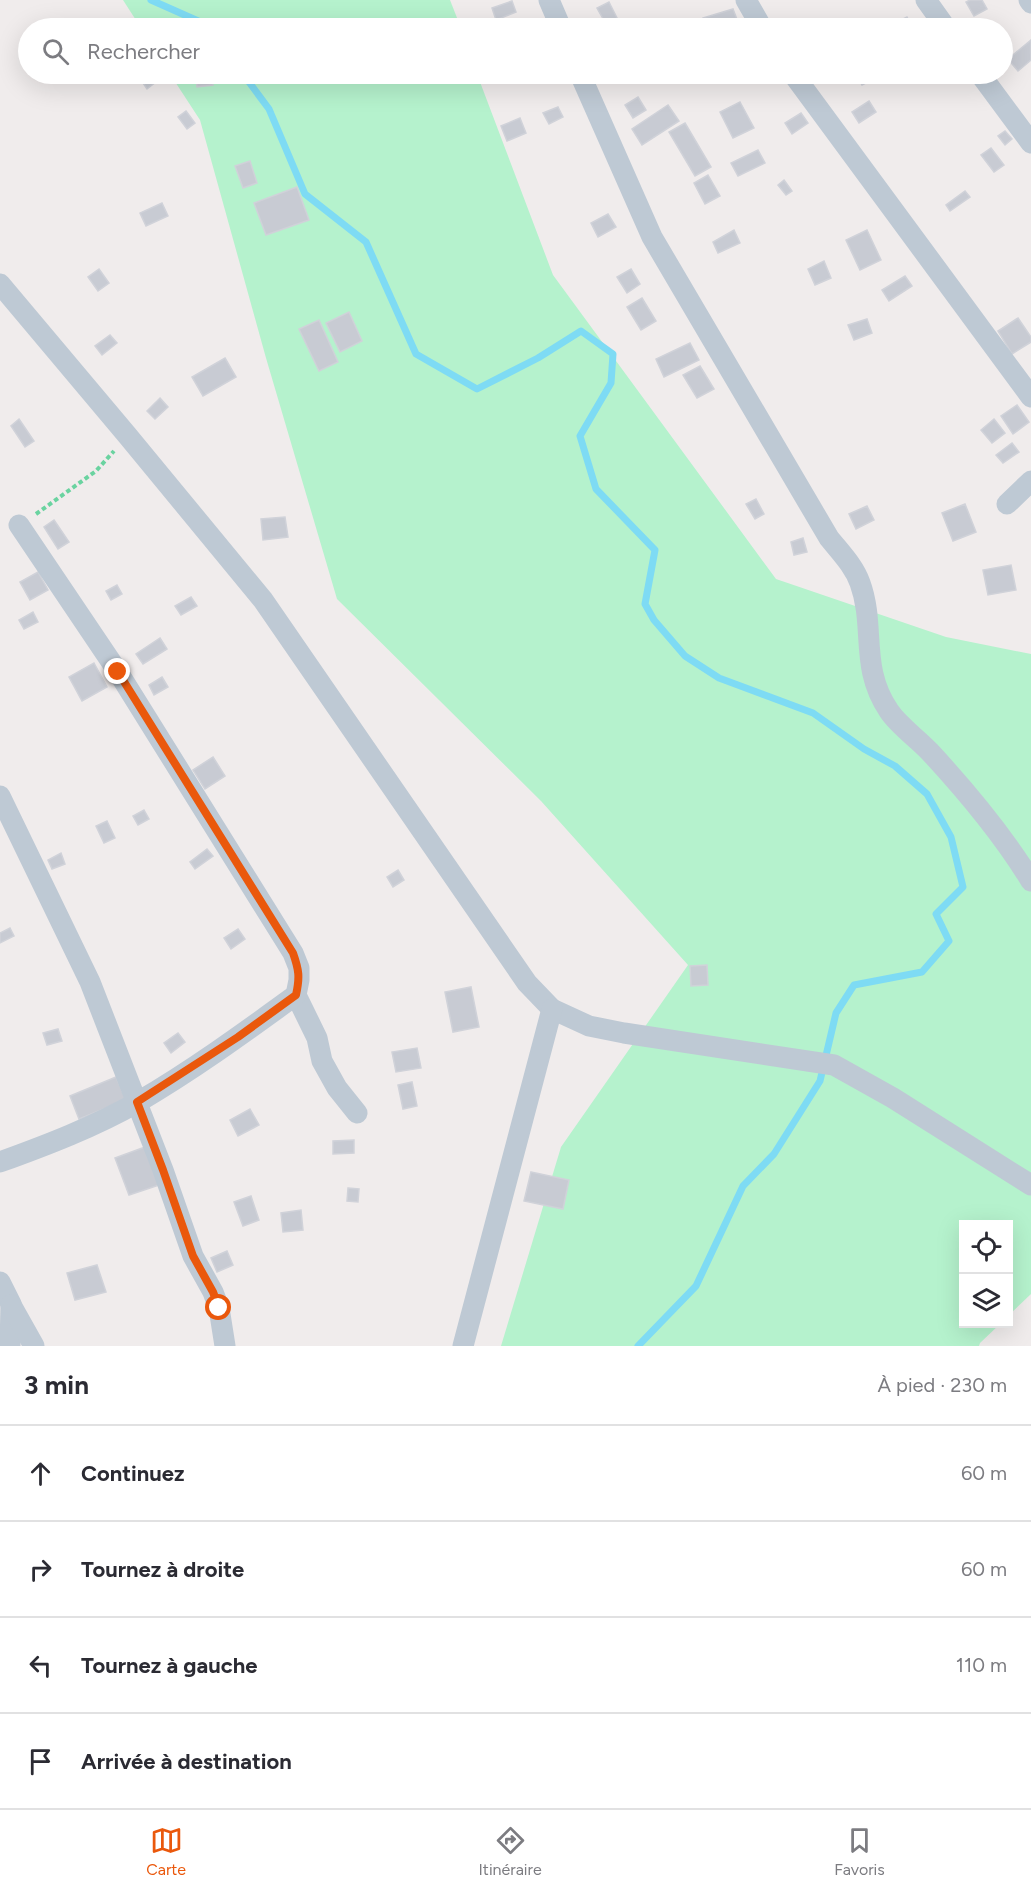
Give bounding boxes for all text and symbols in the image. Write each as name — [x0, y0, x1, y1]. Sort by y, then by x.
search box — [18, 18, 1013, 84]
icon: search — [39, 35, 72, 68]
text: Rechercher — [87, 38, 200, 65]
route end — [104, 658, 130, 684]
map controls — [959, 1220, 1013, 1328]
button: locate — [959, 1220, 1013, 1274]
button: layers — [959, 1274, 1013, 1328]
route start — [205, 1294, 231, 1320]
text: 3 min — [24, 1369, 89, 1401]
text: À pied · 230 m — [878, 1373, 1007, 1397]
icon: ahead — [24, 1457, 57, 1490]
text: Continuez — [81, 1460, 185, 1487]
text: 60 m — [961, 1461, 1007, 1485]
icon: right — [24, 1553, 57, 1586]
text: Tournez à droite — [81, 1556, 244, 1583]
text: 60 m — [961, 1557, 1007, 1581]
icon: left — [24, 1649, 57, 1682]
text: Tournez à gauche — [81, 1652, 257, 1679]
text: 110 m — [956, 1653, 1007, 1677]
icon: arrive — [24, 1745, 57, 1778]
text: Arrivée à destination — [81, 1748, 292, 1775]
tab: Carte — [146, 1824, 186, 1879]
tab: Itinéraire — [479, 1824, 542, 1879]
tab: Favoris — [834, 1824, 885, 1879]

